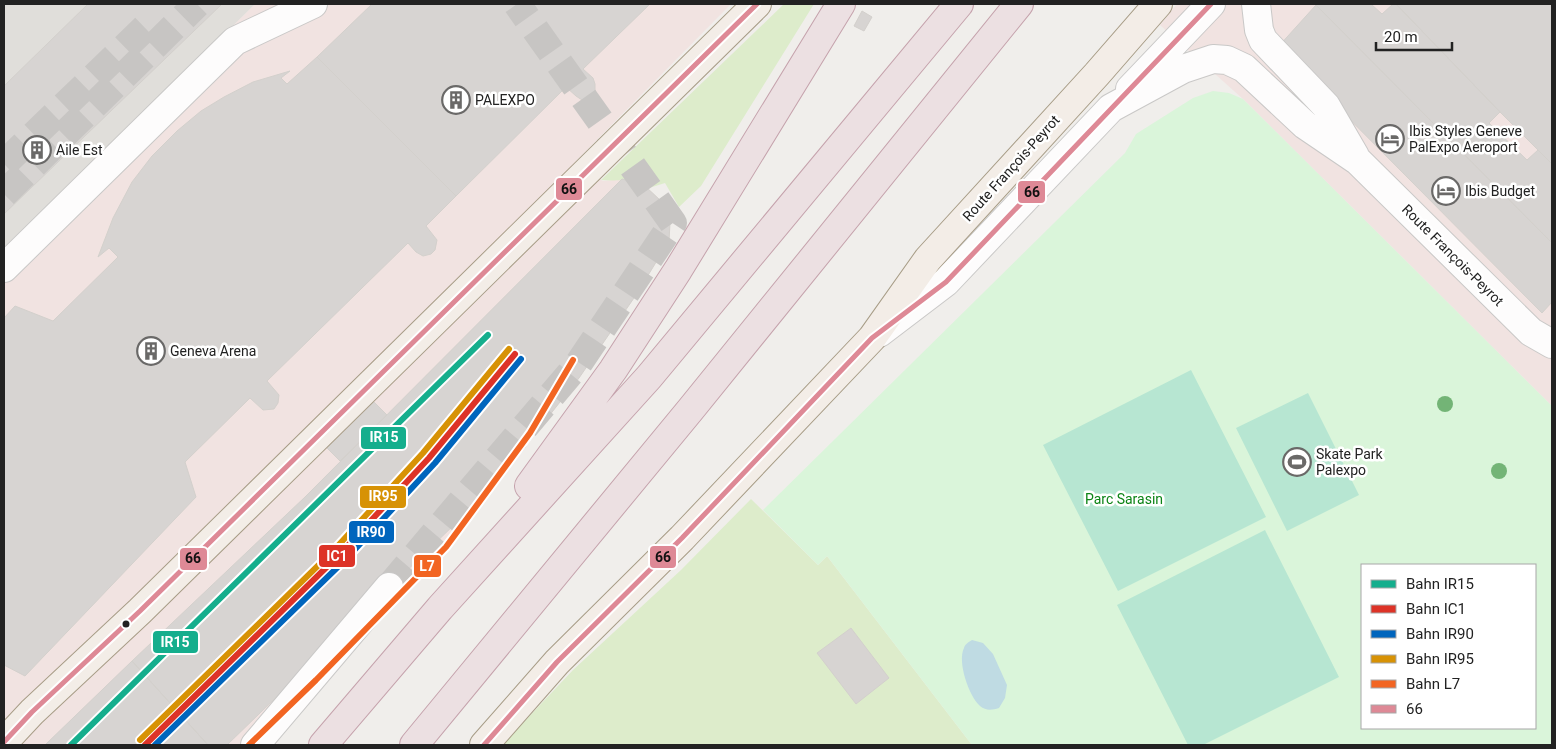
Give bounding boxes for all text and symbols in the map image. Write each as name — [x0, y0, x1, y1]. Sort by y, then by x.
scale bar — [1376, 20, 1452, 52]
text: 20 m — [1384, 28, 1418, 46]
building icon: PALEXPO — [441, 85, 471, 115]
place label: PALEXPO — [475, 92, 535, 108]
street label: Route François-Peyrot — [959, 111, 1063, 224]
place label: Ibis Styles Geneve PalExpo Aeroport — [1409, 123, 1522, 155]
hotel icon: Ibis Styles Geneve PalExpo Aeroport — [1375, 124, 1405, 154]
building icon: Aile Est — [22, 135, 52, 165]
place label: Aile Est — [56, 142, 103, 158]
hotel icon: Ibis Budget — [1431, 176, 1461, 206]
line badge: 66 — [555, 177, 583, 201]
line badge: 66 — [1017, 180, 1046, 204]
text: 66 — [561, 181, 577, 197]
place label: Ibis Budget — [1465, 183, 1535, 199]
text: 66 — [1024, 184, 1040, 200]
street label: Route François-Peyrot — [1399, 201, 1507, 309]
building icon: Geneva Arena — [136, 336, 166, 366]
place label: Geneva Arena — [170, 343, 256, 359]
line badge: IR15 — [360, 426, 407, 450]
text: IR15 — [369, 429, 399, 445]
place label: Skate Park Palexpo — [1316, 446, 1384, 478]
sports icon: Skate Park Palexpo — [1282, 447, 1312, 477]
line badge: IR95 — [359, 485, 407, 509]
text: IR95 — [368, 488, 398, 504]
park label: Parc Sarasin — [1085, 491, 1163, 507]
line badge: IR90 — [348, 520, 395, 544]
text: IR90 — [356, 524, 386, 540]
line badge: IC1 — [318, 544, 356, 568]
line badge: 66 — [649, 545, 677, 569]
line badge: 66 — [179, 547, 208, 571]
text: IC1 — [326, 548, 348, 564]
text: 66 — [655, 549, 671, 565]
text: 66 — [185, 550, 201, 566]
line badge: L7 — [413, 554, 442, 578]
text: L7 — [419, 558, 435, 574]
legend — [1361, 564, 1536, 729]
text: Bahn IR15 — [1406, 575, 1474, 593]
text: Bahn IC1 — [1406, 600, 1466, 618]
unlabelled marker — [121, 619, 131, 629]
text: Bahn IR90 — [1406, 625, 1474, 643]
line badge: IR15 — [152, 630, 199, 654]
text: IR15 — [160, 634, 190, 650]
text: Bahn IR95 — [1406, 650, 1474, 668]
text: Bahn L7 — [1406, 675, 1460, 693]
text: 66 — [1406, 700, 1423, 718]

